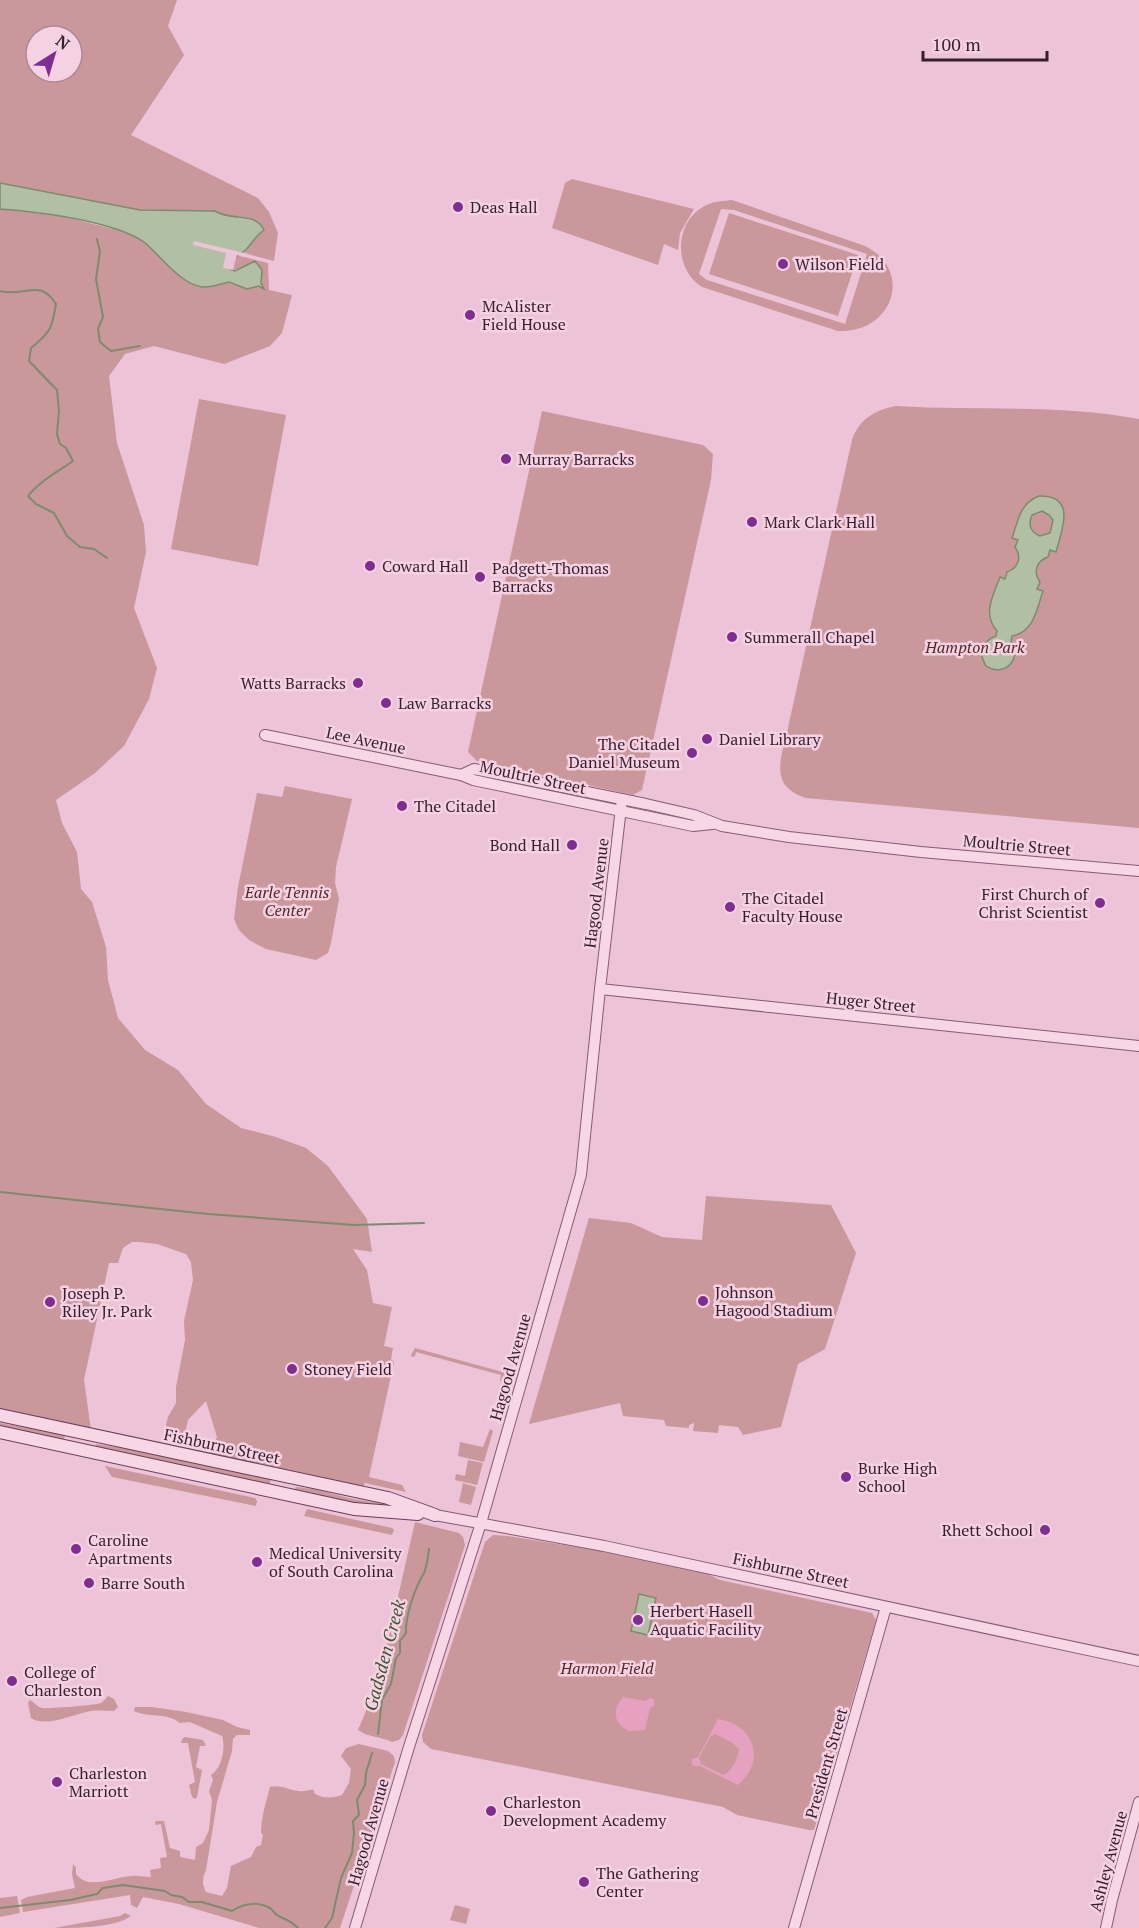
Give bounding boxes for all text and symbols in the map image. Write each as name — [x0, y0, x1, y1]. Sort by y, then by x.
north arrow — [24, 24, 84, 84]
scale bar — [923, 24, 1048, 62]
text: N — [52, 30, 74, 54]
text: 100 m — [932, 32, 981, 56]
place label: Deas Hall — [470, 196, 538, 218]
marker: Deas Hall — [451, 200, 465, 214]
place label: Wilson Field — [795, 253, 884, 275]
marker: Wilson Field — [776, 257, 790, 271]
place label: McAlister Field House — [482, 295, 566, 335]
marker: McAlister Field House — [463, 308, 477, 322]
place label: Murray Barracks — [518, 448, 634, 470]
marker: Murray Barracks — [499, 452, 513, 466]
place label: Mark Clark Hall — [764, 511, 875, 533]
marker: Mark Clark Hall — [745, 515, 759, 529]
place label: Coward Hall — [382, 555, 469, 577]
place label: Padgett-Thomas Barracks — [492, 557, 609, 597]
marker: Coward Hall — [363, 559, 377, 573]
marker: Padgett-Thomas Barracks — [473, 570, 487, 584]
place label: Summerall Chapel — [744, 626, 875, 648]
marker: Summerall Chapel — [725, 630, 739, 644]
park label: Hampton Park — [924, 636, 1025, 658]
place label: Watts Barracks — [240, 672, 346, 694]
marker: Watts Barracks — [351, 676, 365, 690]
place label: Law Barracks — [398, 692, 491, 714]
marker: Law Barracks — [379, 696, 393, 710]
street label: Lee Avenue — [324, 721, 408, 759]
place label: Daniel Library — [719, 728, 821, 750]
marker: Daniel Library — [700, 732, 714, 746]
place label: The Citadel Daniel Museum — [568, 733, 680, 773]
marker: The Citadel Daniel Museum — [685, 746, 699, 760]
street label: Moultrie Street — [478, 755, 588, 799]
place label: The Citadel — [414, 795, 496, 817]
marker: The Citadel — [395, 799, 409, 813]
street label: Moultrie Street — [962, 829, 1072, 861]
place label: Bond Hall — [490, 834, 560, 856]
street label: Hagood Avenue — [578, 837, 614, 949]
marker: Bond Hall — [565, 838, 579, 852]
park label: Earle Tennis Center — [244, 881, 330, 921]
place label: First Church of Christ Scientist — [979, 883, 1090, 923]
place label: The Citadel Faculty House — [742, 887, 843, 927]
marker: First Church of Christ Scientist — [1093, 896, 1107, 910]
marker: The Citadel Faculty House — [723, 900, 737, 914]
street label: Huger Street — [825, 986, 917, 1018]
place label: Johnson Hagood Stadium — [715, 1281, 833, 1321]
place label: Joseph P. Riley Jr. Park — [62, 1282, 153, 1322]
marker: Johnson Hagood Stadium — [696, 1294, 710, 1308]
marker: Joseph P. Riley Jr. Park — [43, 1295, 57, 1309]
street label: Hagood Avenue — [484, 1311, 536, 1423]
place label: Stoney Field — [304, 1358, 392, 1380]
marker: Stoney Field — [285, 1362, 299, 1376]
street label: Fishburne Street — [162, 1423, 282, 1469]
place label: Burke High School — [858, 1457, 938, 1497]
marker: Burke High School — [839, 1470, 853, 1484]
place label: Rhett School — [942, 1519, 1033, 1541]
marker: Rhett School — [1038, 1523, 1052, 1537]
place label: Caroline Apartments — [88, 1529, 172, 1569]
marker: Caroline Apartments — [69, 1542, 83, 1556]
place label: Medical University of South Carolina — [269, 1542, 403, 1582]
street label: Fishburne Street — [731, 1547, 851, 1593]
marker: Medical University of South Carolina — [250, 1555, 264, 1569]
place label: Barre South — [101, 1572, 186, 1594]
marker: Barre South — [82, 1576, 96, 1590]
water label: Gadsden Creek — [358, 1596, 410, 1713]
place label: Herbert Hasell Aquatic Facility — [650, 1600, 762, 1640]
marker: Herbert Hasell Aquatic Facility — [631, 1613, 645, 1627]
park label: Harmon Field — [559, 1657, 654, 1679]
place label: College of Charleston — [24, 1661, 102, 1701]
marker: College of Charleston — [5, 1674, 19, 1688]
street label: President Street — [800, 1705, 852, 1821]
place label: Charleston Marriott — [69, 1762, 147, 1802]
marker: Charleston Marriott — [50, 1775, 64, 1789]
street label: Hagood Avenue — [342, 1776, 394, 1888]
place label: Charleston Development Academy — [503, 1791, 667, 1831]
marker: Charleston Development Academy — [484, 1804, 498, 1818]
street label: Ashley Avenue — [1084, 1808, 1132, 1914]
place label: The Gathering Center — [596, 1862, 699, 1902]
marker: The Gathering Center — [577, 1875, 591, 1889]

